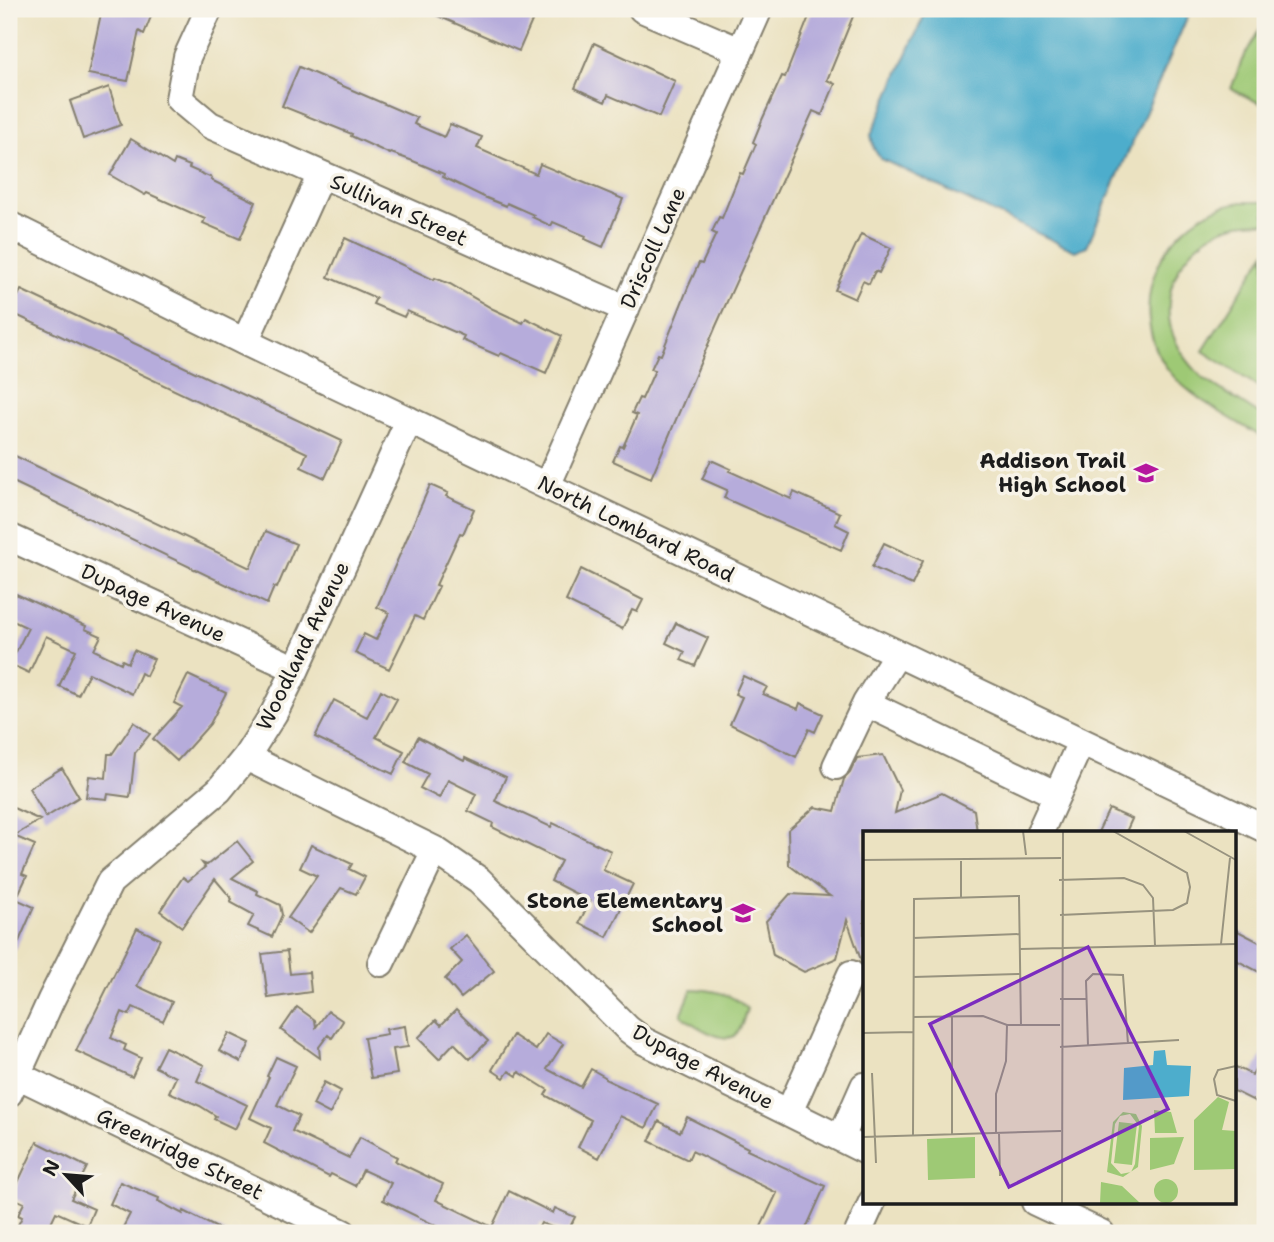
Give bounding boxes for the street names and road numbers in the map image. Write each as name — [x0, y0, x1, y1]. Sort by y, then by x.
street label: Sullivan Street — [326, 167, 472, 253]
street label: Driscoll Lane — [614, 183, 692, 313]
street label: North Lombard Road — [533, 469, 739, 589]
street label: Dupage Avenue — [76, 557, 230, 649]
street label: Woodland Avenue — [250, 557, 356, 735]
street label: Dupage Avenue — [627, 1018, 779, 1116]
street label: Greenridge Street — [92, 1101, 268, 1207]

